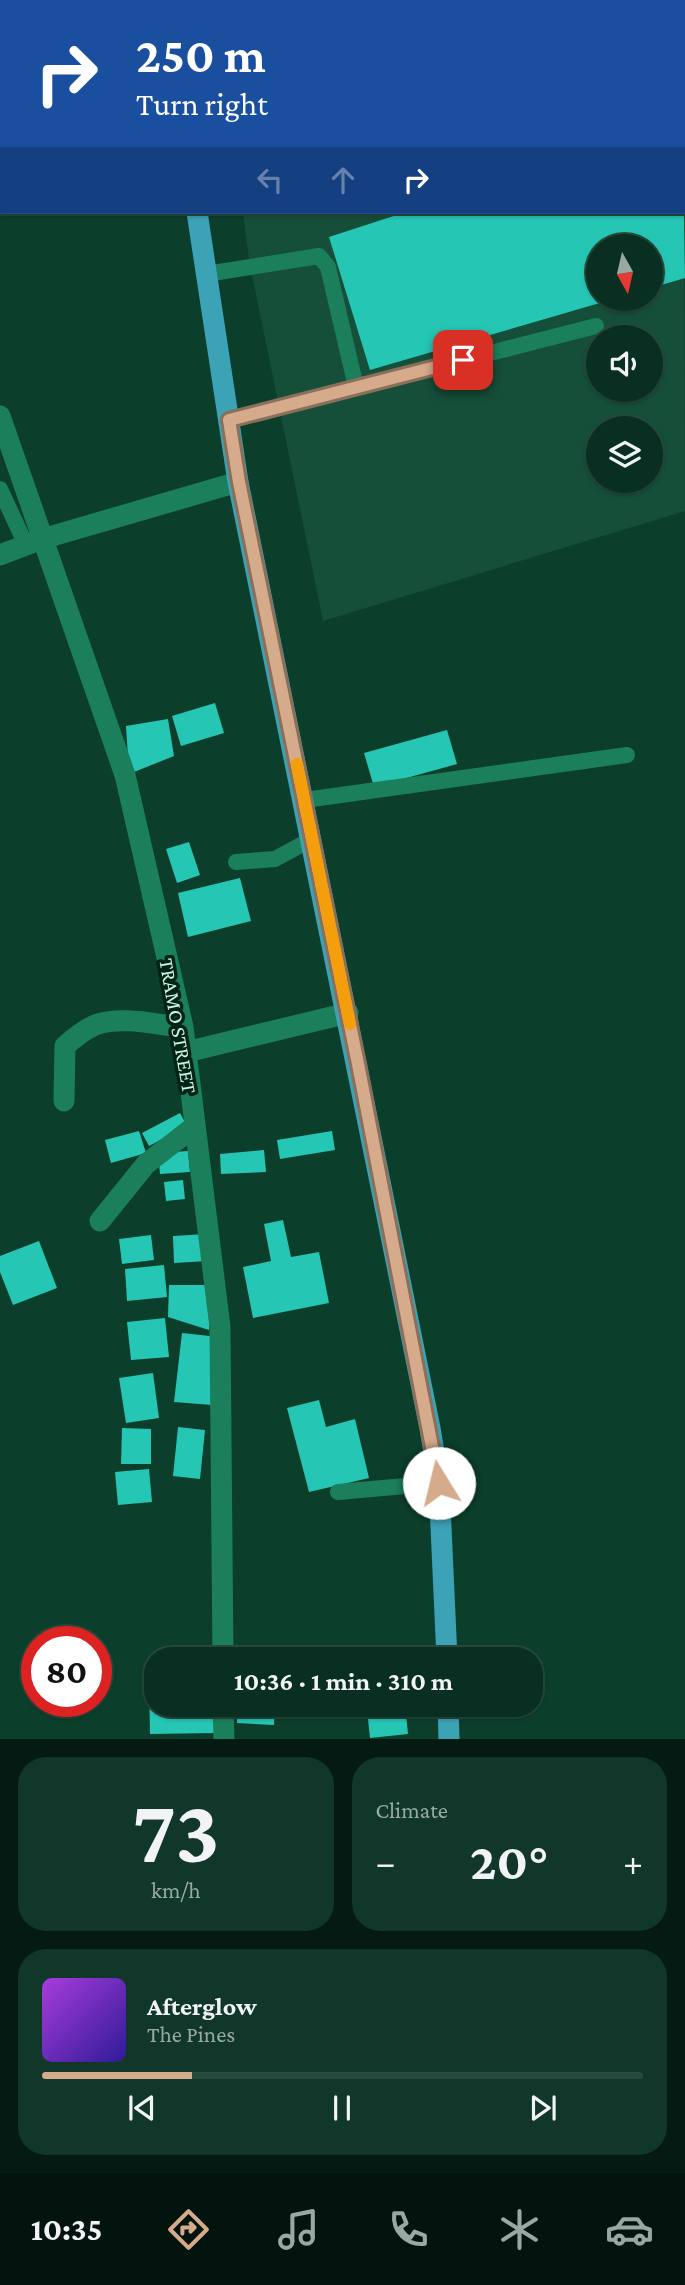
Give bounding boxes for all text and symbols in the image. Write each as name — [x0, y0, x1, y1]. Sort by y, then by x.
icon: right — [21, 28, 112, 119]
text: 250 m — [136, 28, 266, 83]
text: Turn right — [136, 86, 268, 122]
icon: left — [251, 161, 289, 199]
icon: ahead — [324, 161, 362, 199]
icon: right — [397, 161, 435, 199]
north arrow — [586, 234, 663, 312]
map controls — [586, 234, 663, 493]
button: sound — [586, 325, 663, 402]
pin — [433, 330, 493, 390]
icon: arrive — [444, 341, 482, 379]
button: layers — [586, 416, 663, 493]
street label: TRAMO STREET — [154, 957, 202, 1096]
position arrow — [402, 1446, 476, 1520]
speed limit sign: 80 — [21, 1626, 112, 1717]
text: 10:36 · 1 min · 310 m — [234, 1667, 453, 1696]
text: 73 — [132, 1780, 220, 1882]
text: Climate — [376, 1797, 448, 1823]
text: 20° — [470, 1832, 548, 1890]
text: − — [376, 1841, 396, 1883]
text: + — [623, 1841, 643, 1883]
text: km/h — [151, 1877, 201, 1903]
text: Afterglow — [147, 1992, 257, 2021]
text: The Pines — [147, 2021, 235, 2047]
icon: previous — [123, 2089, 161, 2127]
icon: pause — [323, 2089, 361, 2127]
icon: next — [524, 2089, 562, 2127]
icon: directions — [164, 2205, 213, 2254]
icon: music — [274, 2205, 323, 2254]
icon: phone — [384, 2205, 433, 2254]
icon: climate — [495, 2205, 544, 2254]
icon: car — [605, 2205, 654, 2254]
text: 10:35 — [31, 2211, 102, 2247]

